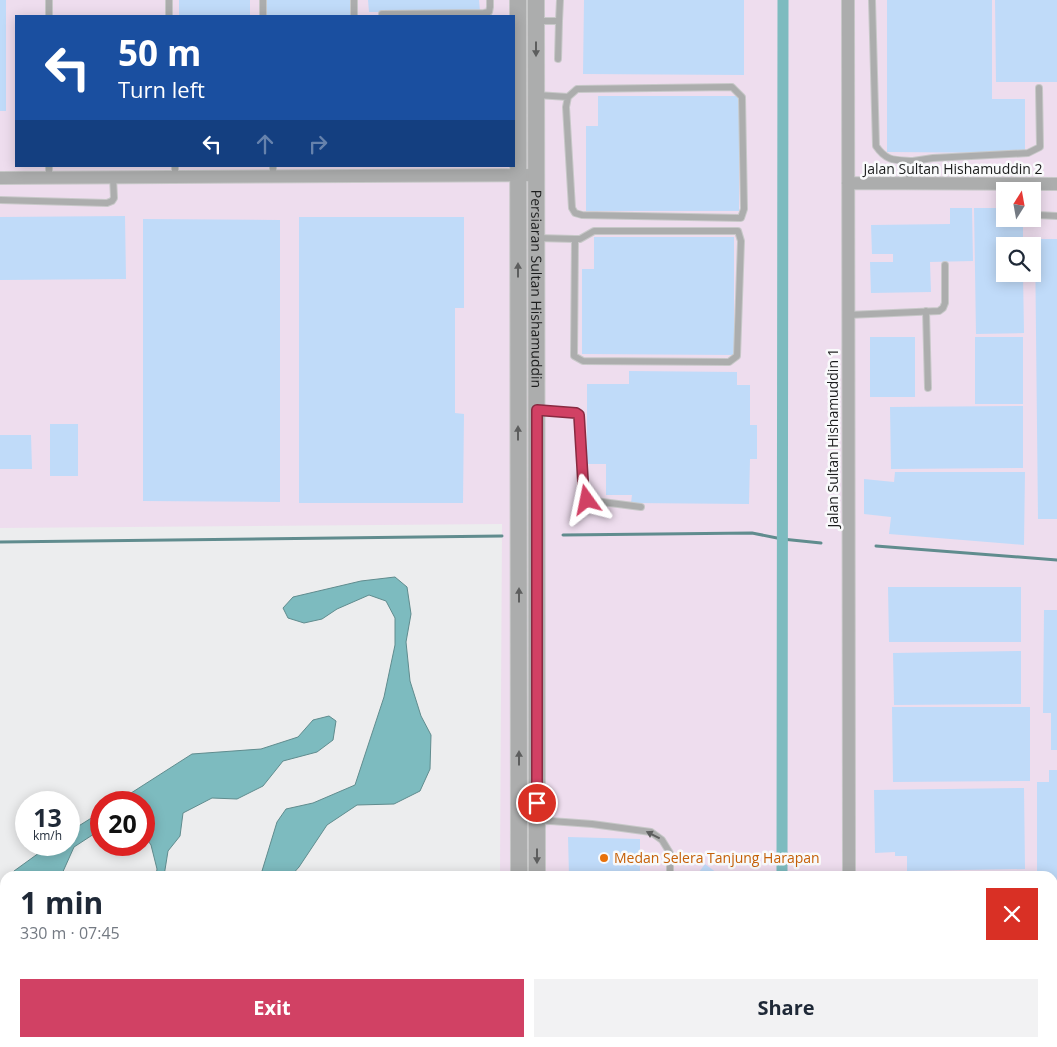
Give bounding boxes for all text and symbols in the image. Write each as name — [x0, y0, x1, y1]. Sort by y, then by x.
text: 50 m — [118, 29, 201, 76]
icon: left — [35, 35, 100, 100]
one-way arrow — [532, 41, 540, 57]
text: Turn left — [118, 74, 205, 104]
icon: left — [198, 130, 226, 158]
icon: ahead — [251, 130, 279, 158]
icon: right — [304, 130, 332, 158]
street label: Jalan Sultan Hishamuddin 2 — [861, 159, 1043, 178]
north arrow — [996, 182, 1041, 228]
map controls — [996, 182, 1041, 282]
street label: Persiaran Sultan Hishamuddin — [527, 190, 546, 388]
button: search — [996, 237, 1041, 282]
one-way arrow — [514, 262, 522, 278]
street label: Jalan Sultan Hishamuddin 1 — [823, 348, 842, 530]
one-way arrow — [514, 424, 522, 440]
position arrow — [560, 473, 612, 525]
one-way arrow — [515, 587, 523, 603]
one-way arrow — [515, 749, 523, 765]
pin — [516, 782, 558, 824]
icon: arrive — [523, 789, 551, 817]
speed limit sign: 20 — [90, 791, 155, 856]
text: 13 — [33, 800, 62, 834]
text: km/h — [33, 827, 62, 844]
one-way arrow — [646, 831, 661, 839]
one-way arrow — [533, 848, 541, 864]
place label: Medan Selera Tanjung Harapan — [614, 848, 820, 867]
marker: Medan Selera Tanjung Harapan — [598, 852, 610, 864]
text: 1 min — [20, 882, 103, 923]
button: close — [986, 888, 1038, 940]
text: 330 m · 07:45 — [20, 922, 120, 944]
button: Exit — [20, 979, 524, 1037]
button: Share — [534, 979, 1038, 1037]

